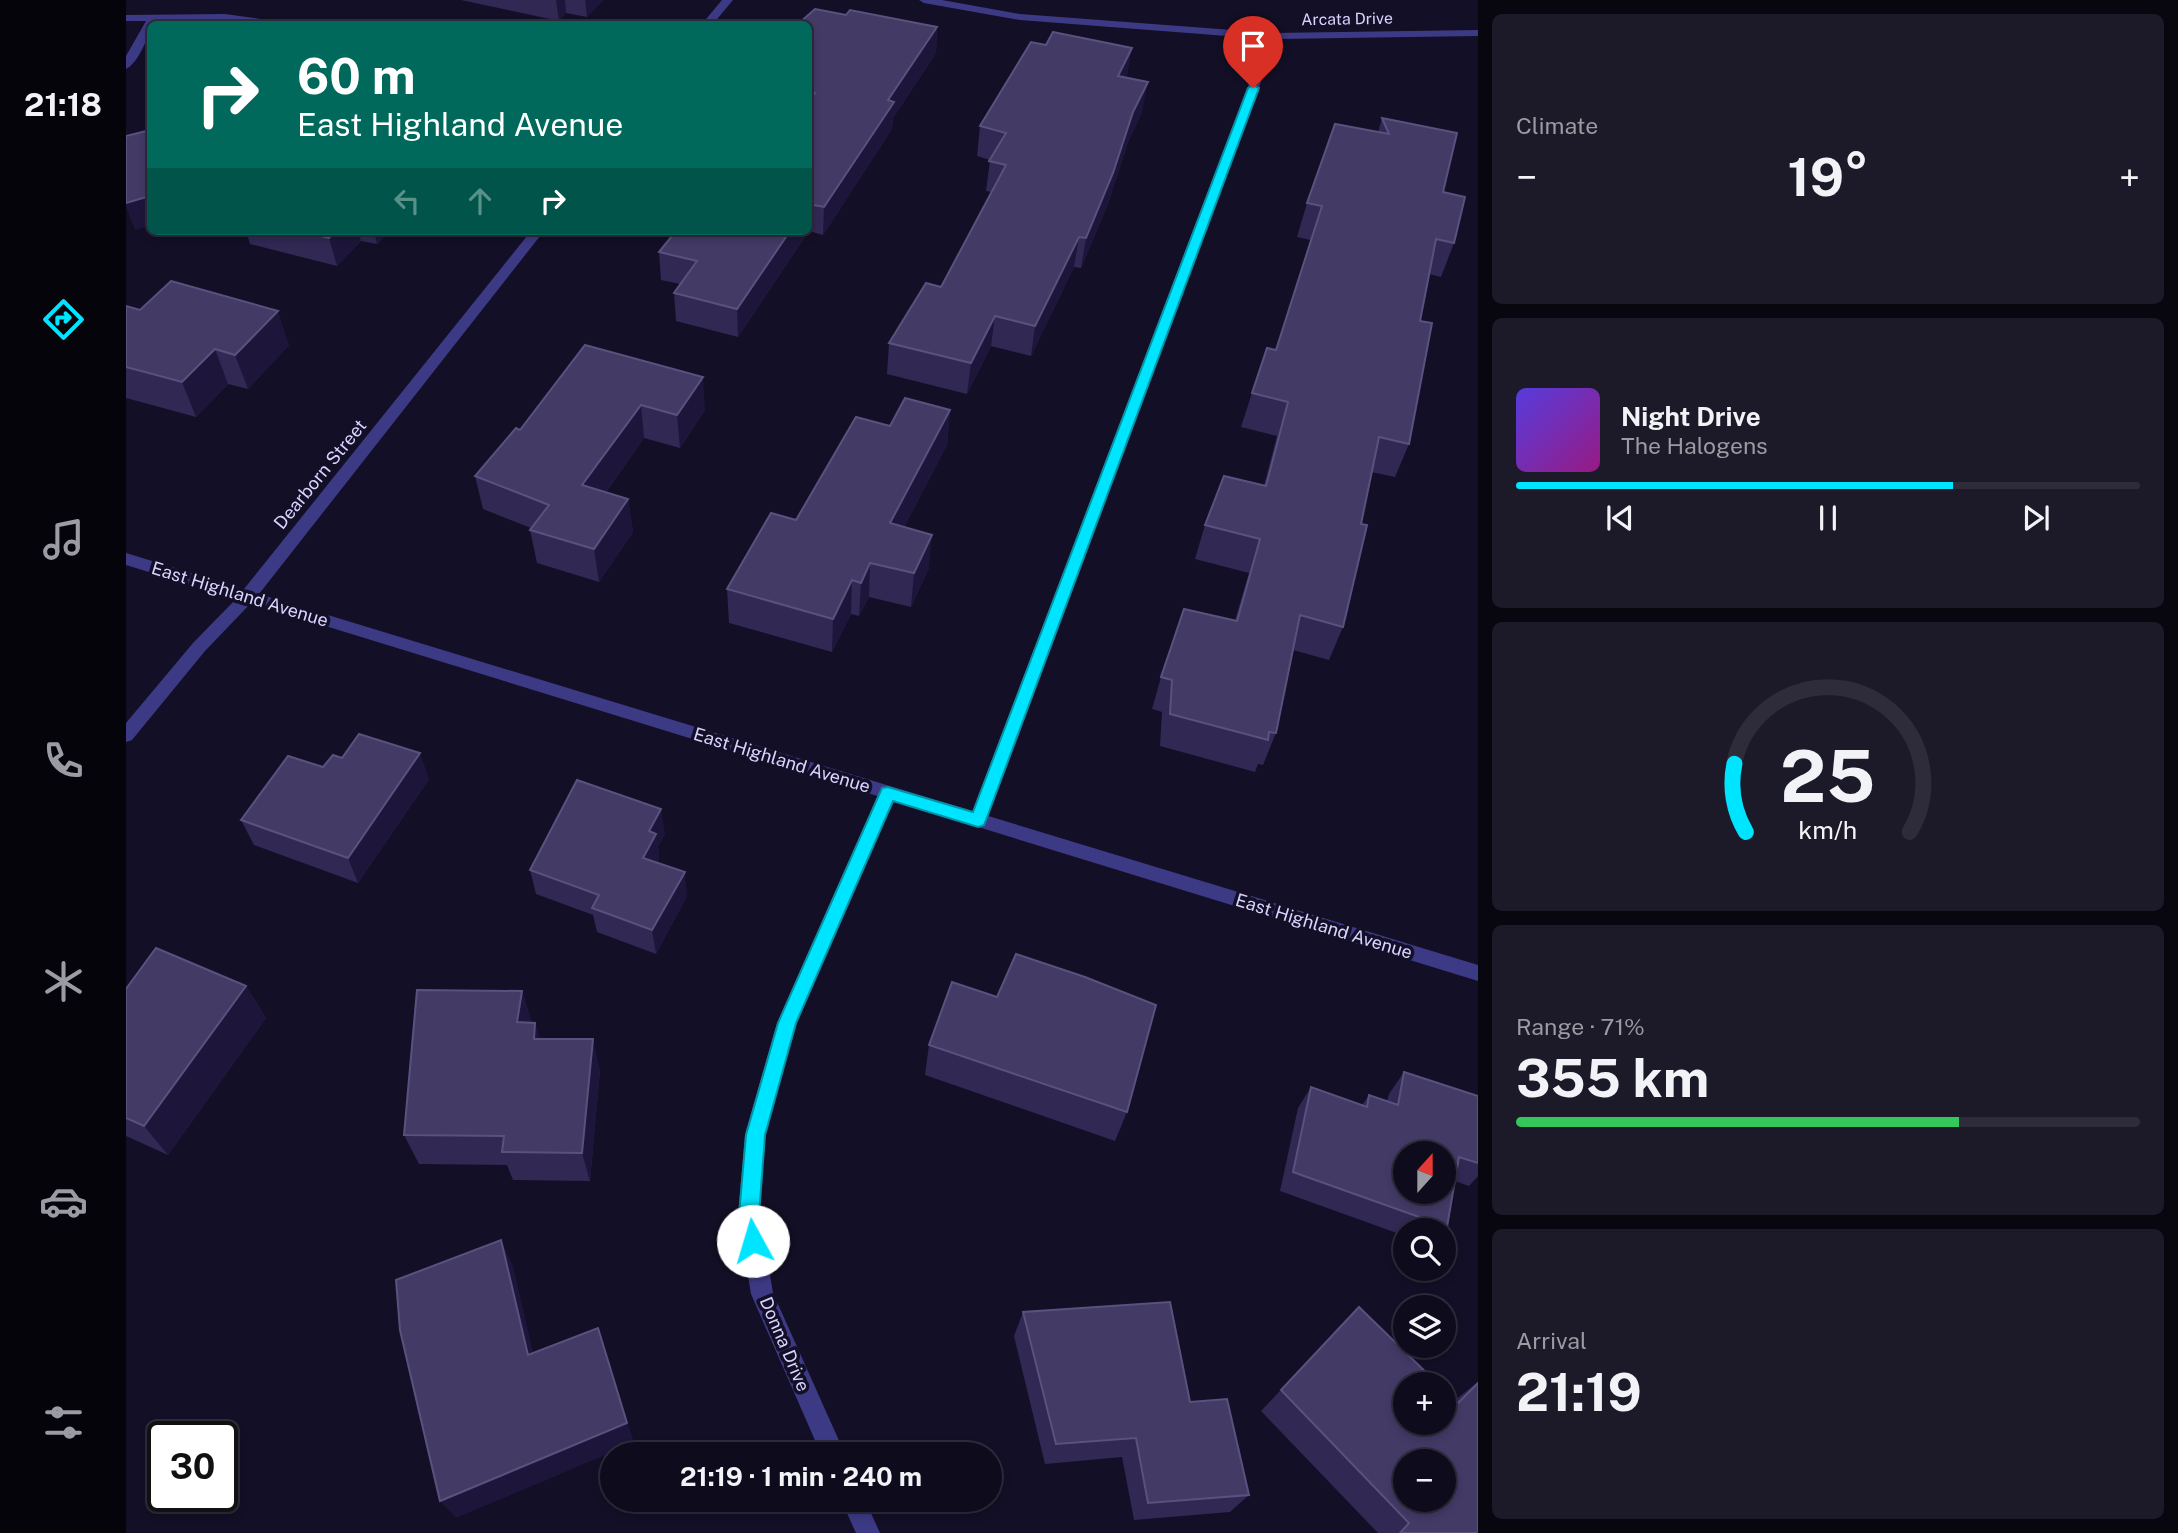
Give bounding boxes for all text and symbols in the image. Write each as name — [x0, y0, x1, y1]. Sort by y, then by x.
street label: Arcata Drive — [1301, 9, 1393, 29]
pin — [1223, 16, 1283, 88]
icon: arrive — [1234, 27, 1272, 65]
text: 60 m — [297, 47, 416, 105]
icon: right — [182, 49, 273, 140]
text: 21:18 — [24, 86, 102, 123]
text: East Highland Avenue — [297, 106, 623, 143]
text: Climate — [1516, 112, 1598, 139]
text: 19° — [1787, 147, 1869, 208]
text: − — [1516, 155, 1537, 200]
text: + — [2119, 155, 2140, 200]
icon: left — [388, 182, 426, 220]
icon: ahead — [461, 182, 499, 220]
icon: right — [534, 182, 572, 220]
icon: directions — [39, 295, 88, 344]
text: Night Drive — [1621, 401, 1761, 432]
street label: Dearborn Street — [269, 415, 371, 533]
text: The Halogens — [1621, 432, 1768, 459]
icon: previous — [1601, 499, 1639, 537]
icon: pause — [1809, 499, 1847, 537]
icon: next — [2017, 499, 2055, 537]
icon: music — [39, 515, 88, 564]
street label: East Highland Avenue — [149, 557, 331, 631]
street label: East Highland Avenue — [691, 723, 873, 797]
text: 25 — [1780, 734, 1876, 819]
icon: phone — [39, 736, 88, 785]
text: km/h — [1799, 815, 1857, 845]
street label: East Highland Avenue — [1233, 889, 1415, 963]
icon: climate — [39, 957, 88, 1006]
text: Range · 71% — [1516, 1013, 1645, 1040]
text: 355 km — [1516, 1048, 1709, 1109]
north arrow — [1393, 1141, 1456, 1204]
map controls — [1393, 1141, 1456, 1512]
icon: car — [39, 1177, 88, 1226]
position arrow — [716, 1204, 790, 1278]
button: search — [1393, 1218, 1456, 1281]
street label: Donna Drive — [756, 1293, 814, 1395]
button: layers — [1393, 1295, 1456, 1358]
text: Arrival — [1516, 1327, 1587, 1354]
text: 21:19 — [1516, 1362, 1642, 1423]
button: + — [1393, 1372, 1456, 1435]
icon: filters — [39, 1398, 88, 1447]
speed limit sign: 30 — [147, 1421, 238, 1512]
button: − — [1393, 1449, 1456, 1512]
text: 21:19 · 1 min · 240 m — [680, 1461, 922, 1492]

